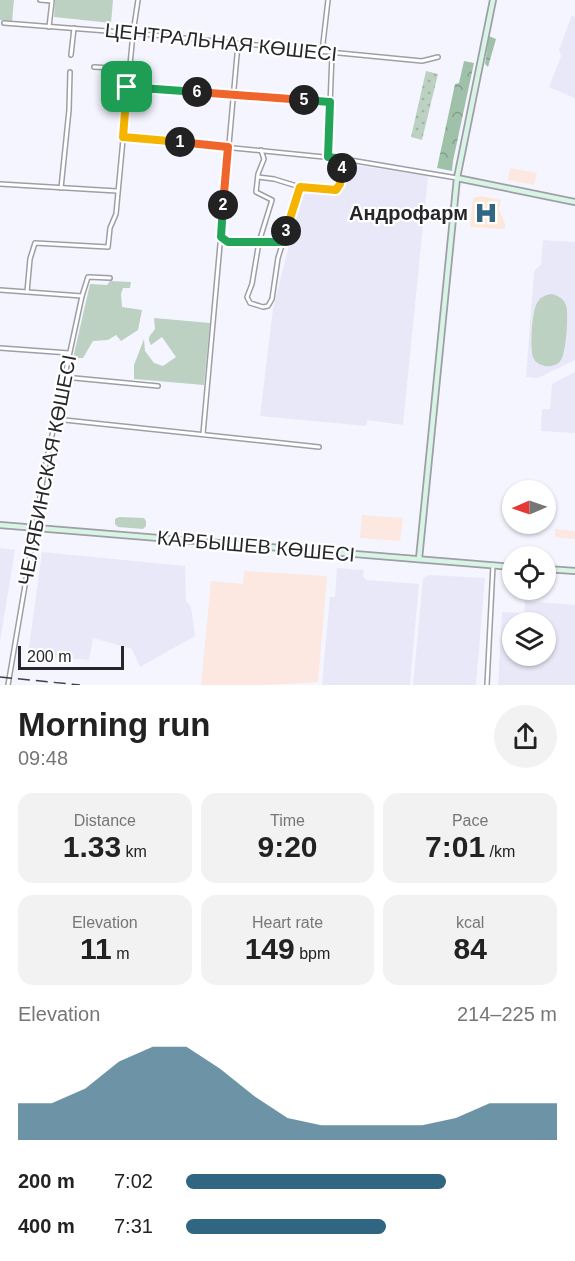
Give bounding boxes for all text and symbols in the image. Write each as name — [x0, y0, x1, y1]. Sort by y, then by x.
street label: ЦЕНТРАЛЬНАЯ КӨШЕСІ — [104, 19, 338, 65]
pin — [101, 61, 152, 112]
icon: arrive — [110, 70, 143, 103]
pin: 6 — [182, 77, 212, 107]
text: 6 — [193, 83, 201, 100]
pin: 5 — [289, 85, 319, 115]
text: 5 — [300, 91, 308, 108]
pin: 1 — [165, 127, 195, 157]
text: 1 — [176, 133, 184, 150]
pin: 4 — [327, 153, 357, 183]
text: 4 — [338, 159, 346, 176]
pin: 2 — [208, 190, 238, 220]
text: 2 — [219, 196, 227, 213]
hospital icon: Андрофарм — [473, 200, 499, 226]
place label: Андрофарм — [349, 202, 468, 224]
pin: 3 — [271, 216, 301, 246]
text: 3 — [282, 222, 290, 239]
street label: ЧЕЛЯБИНСКАЯ КӨШЕСІ — [14, 353, 80, 587]
north arrow — [502, 480, 556, 534]
map controls — [502, 480, 556, 666]
street label: КАРБЫШЕВ КӨШЕСІ — [156, 526, 356, 566]
button: locate — [502, 546, 556, 600]
button: layers — [502, 612, 556, 666]
scale bar — [18, 643, 124, 670]
text: 200 m — [27, 648, 71, 665]
button: share — [494, 705, 557, 768]
text: Morning run — [18, 706, 210, 743]
text: 09:48 — [18, 747, 68, 769]
text: Distance — [74, 812, 136, 829]
text: Time — [270, 812, 305, 829]
text: Pace — [452, 812, 488, 829]
text: 1.33 — [63, 830, 121, 863]
text: 9:20 — [257, 830, 318, 863]
text: 7:01 — [425, 830, 485, 863]
text: km — [121, 843, 147, 860]
text: /km — [485, 843, 515, 860]
text: Elevation — [72, 914, 138, 931]
text: Heart rate — [252, 914, 323, 931]
text: kcal — [456, 914, 484, 931]
text: 11 — [80, 932, 112, 965]
text: 149 — [245, 932, 295, 965]
text: 84 — [453, 932, 487, 965]
text: m — [112, 945, 130, 962]
text: bpm — [295, 945, 330, 962]
text: Elevation — [18, 1003, 100, 1025]
text: 214–225 m — [457, 1003, 557, 1025]
text: 200 m — [18, 1170, 75, 1192]
text: 7:02 — [114, 1170, 153, 1192]
text: 400 m — [18, 1215, 75, 1237]
text: 7:31 — [114, 1215, 153, 1237]

